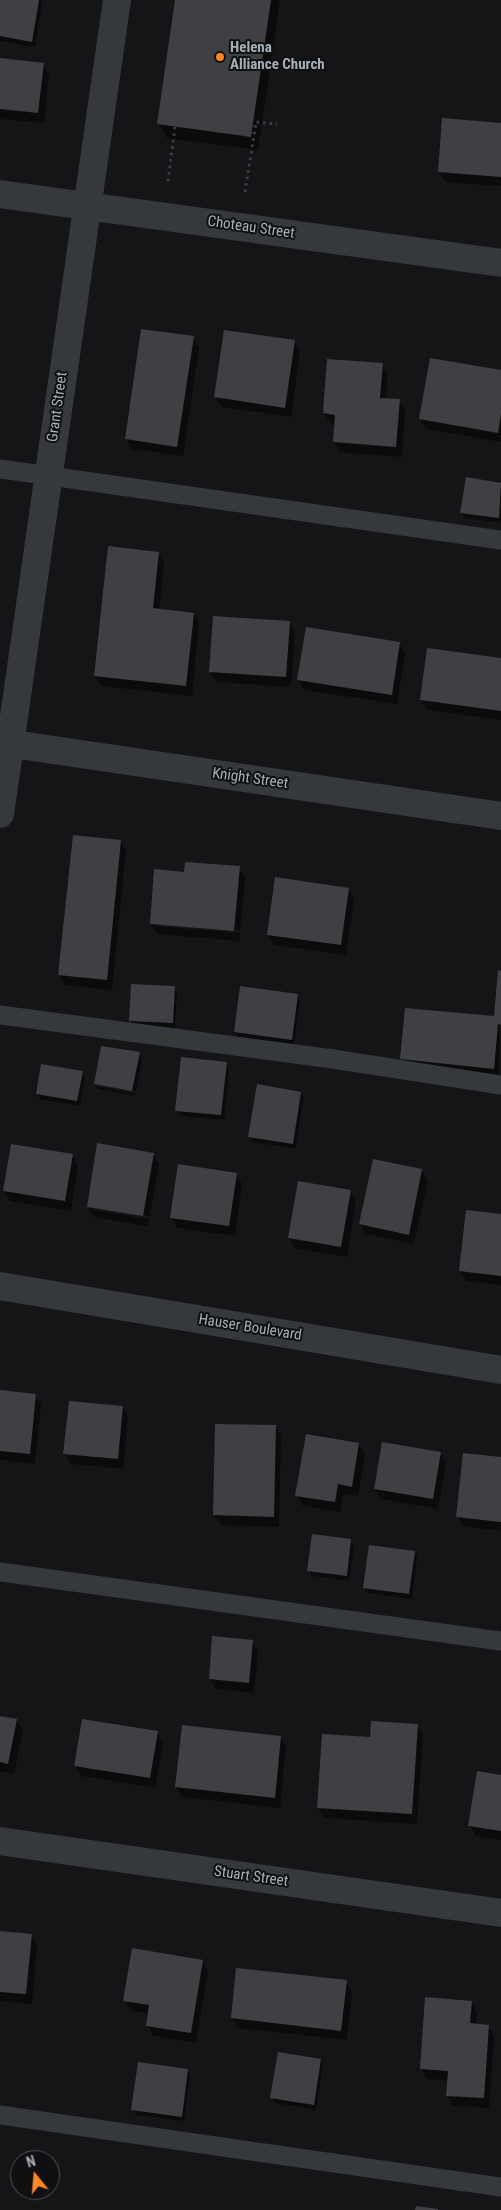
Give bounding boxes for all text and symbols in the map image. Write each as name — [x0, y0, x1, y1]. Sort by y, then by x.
place label: Helena Alliance Church — [230, 39, 325, 74]
marker: Helena Alliance Church — [214, 51, 226, 63]
street label: Choteau Street — [206, 213, 296, 243]
street label: Grant Street — [44, 371, 72, 443]
street label: Knight Street — [211, 765, 289, 793]
street label: Hauser Boulevard — [197, 1311, 303, 1345]
street label: Stuart Street — [213, 1863, 289, 1891]
north arrow — [10, 2150, 60, 2200]
text: N — [24, 2153, 37, 2171]

